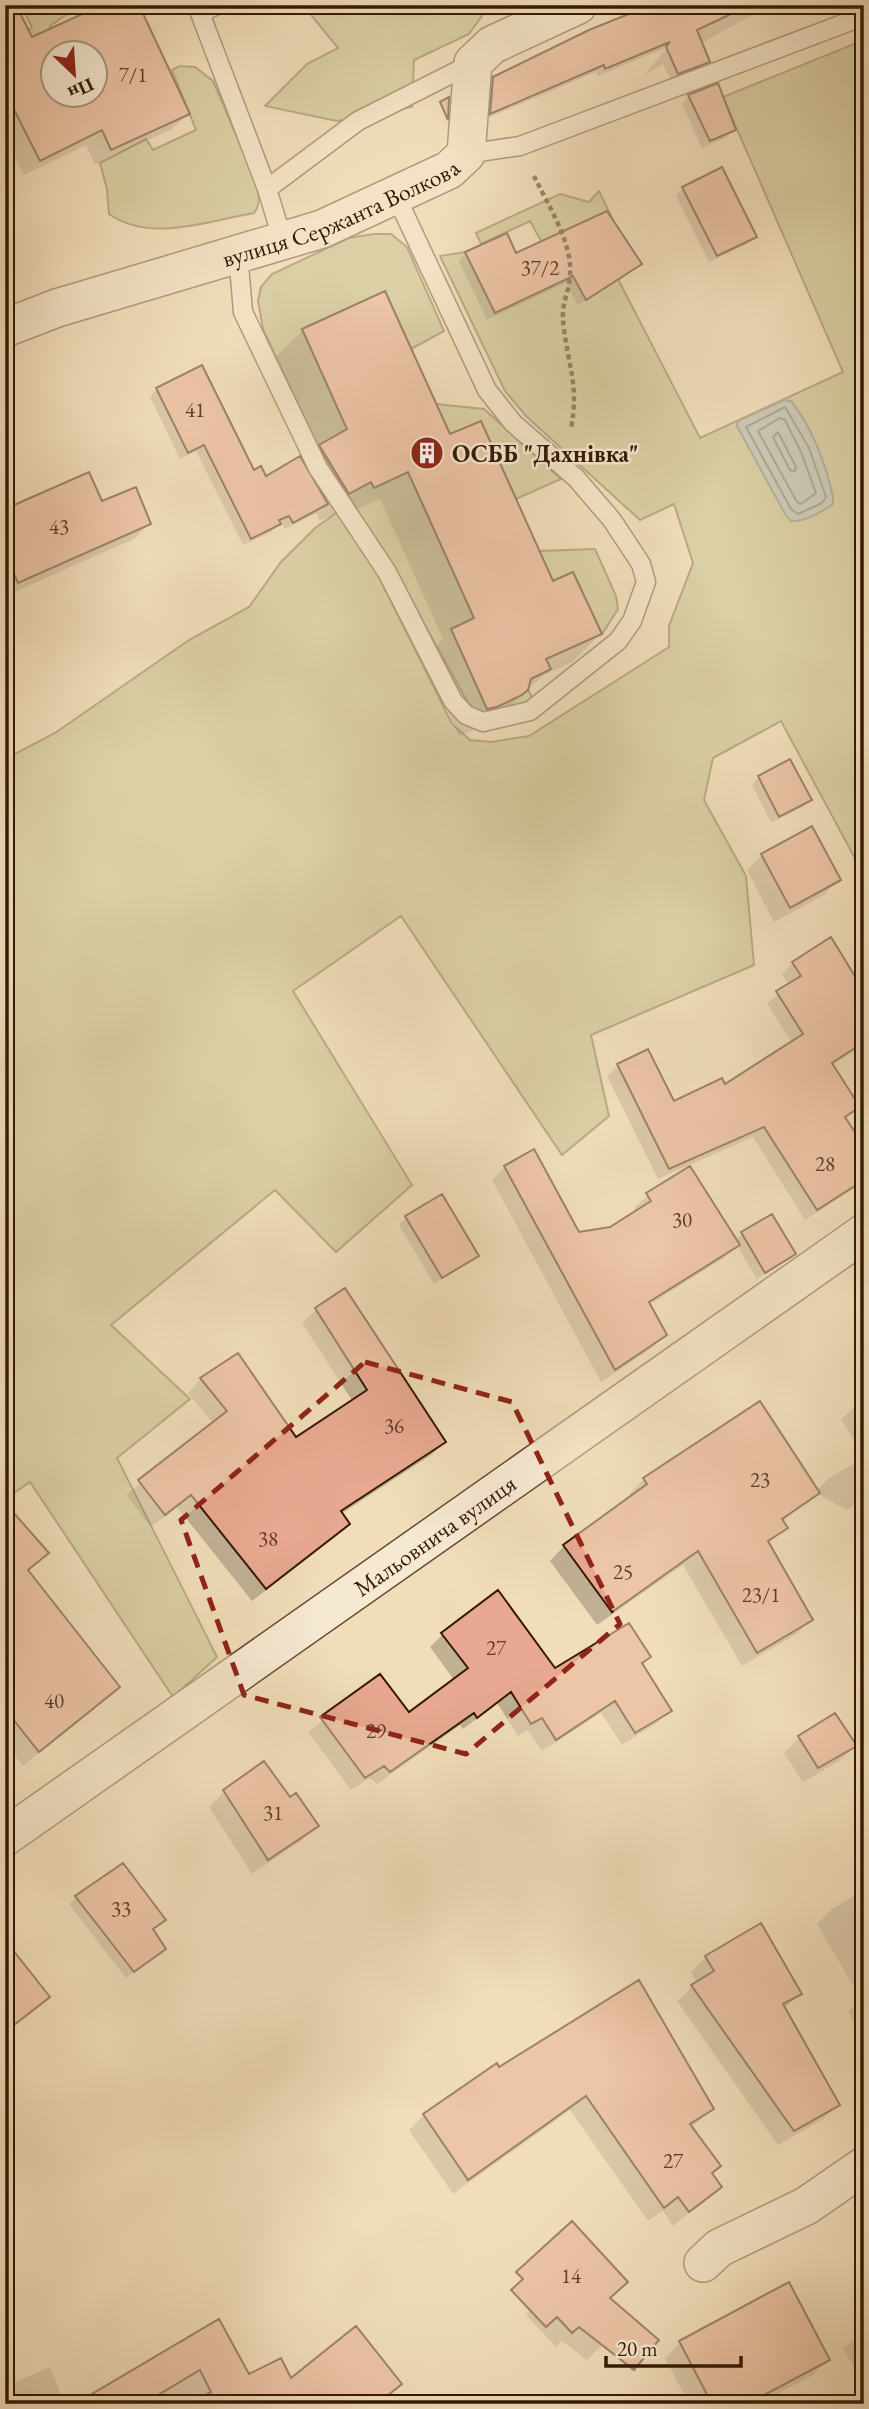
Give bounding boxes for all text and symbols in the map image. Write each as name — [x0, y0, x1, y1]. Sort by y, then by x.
north arrow — [38, 38, 108, 108]
house number: 7/1 — [119, 61, 147, 88]
text: Пн — [64, 72, 98, 106]
street label: вулиця Сержанта Волкова — [218, 152, 466, 273]
house number: 37/2 — [521, 254, 559, 281]
house number: 41 — [185, 396, 205, 423]
building icon: ОСББ "Дахнівка" — [408, 434, 446, 472]
place label: ОСББ "Дахнівка" — [452, 438, 639, 469]
house number: 43 — [49, 513, 69, 540]
house number: 28 — [815, 1150, 835, 1177]
house number: 30 — [672, 1206, 692, 1233]
house number: 36 — [384, 1412, 404, 1439]
house number: 23 — [750, 1466, 770, 1493]
street label: Мальовнича вулиця — [347, 1467, 522, 1603]
house number: 38 — [258, 1525, 278, 1552]
house number: 25 — [613, 1558, 633, 1585]
house number: 23/1 — [742, 1581, 780, 1608]
house number: 27 — [486, 1634, 507, 1661]
house number: 40 — [44, 1687, 64, 1714]
house number: 29 — [366, 1717, 386, 1744]
house number: 31 — [263, 1799, 283, 1826]
house number: 33 — [111, 1895, 131, 1922]
house number: 27 — [663, 2147, 684, 2174]
house number: 14 — [561, 2262, 582, 2289]
scale bar — [606, 2325, 741, 2369]
text: 20 m — [617, 2335, 658, 2362]

